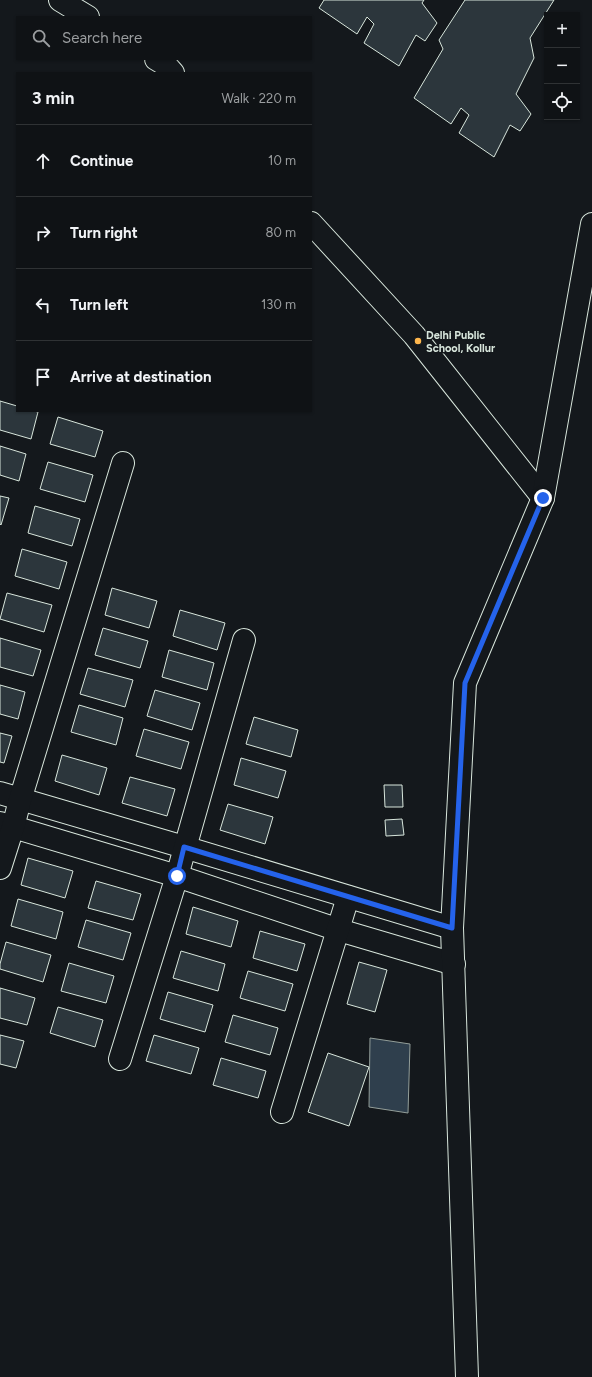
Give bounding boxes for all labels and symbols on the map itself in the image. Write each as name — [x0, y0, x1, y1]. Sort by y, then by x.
place label: Delhi Public School, Kollur — [426, 329, 496, 355]
marker: Delhi Public School, Kollur — [413, 336, 423, 346]
route end — [534, 489, 552, 507]
route start — [168, 867, 186, 885]

